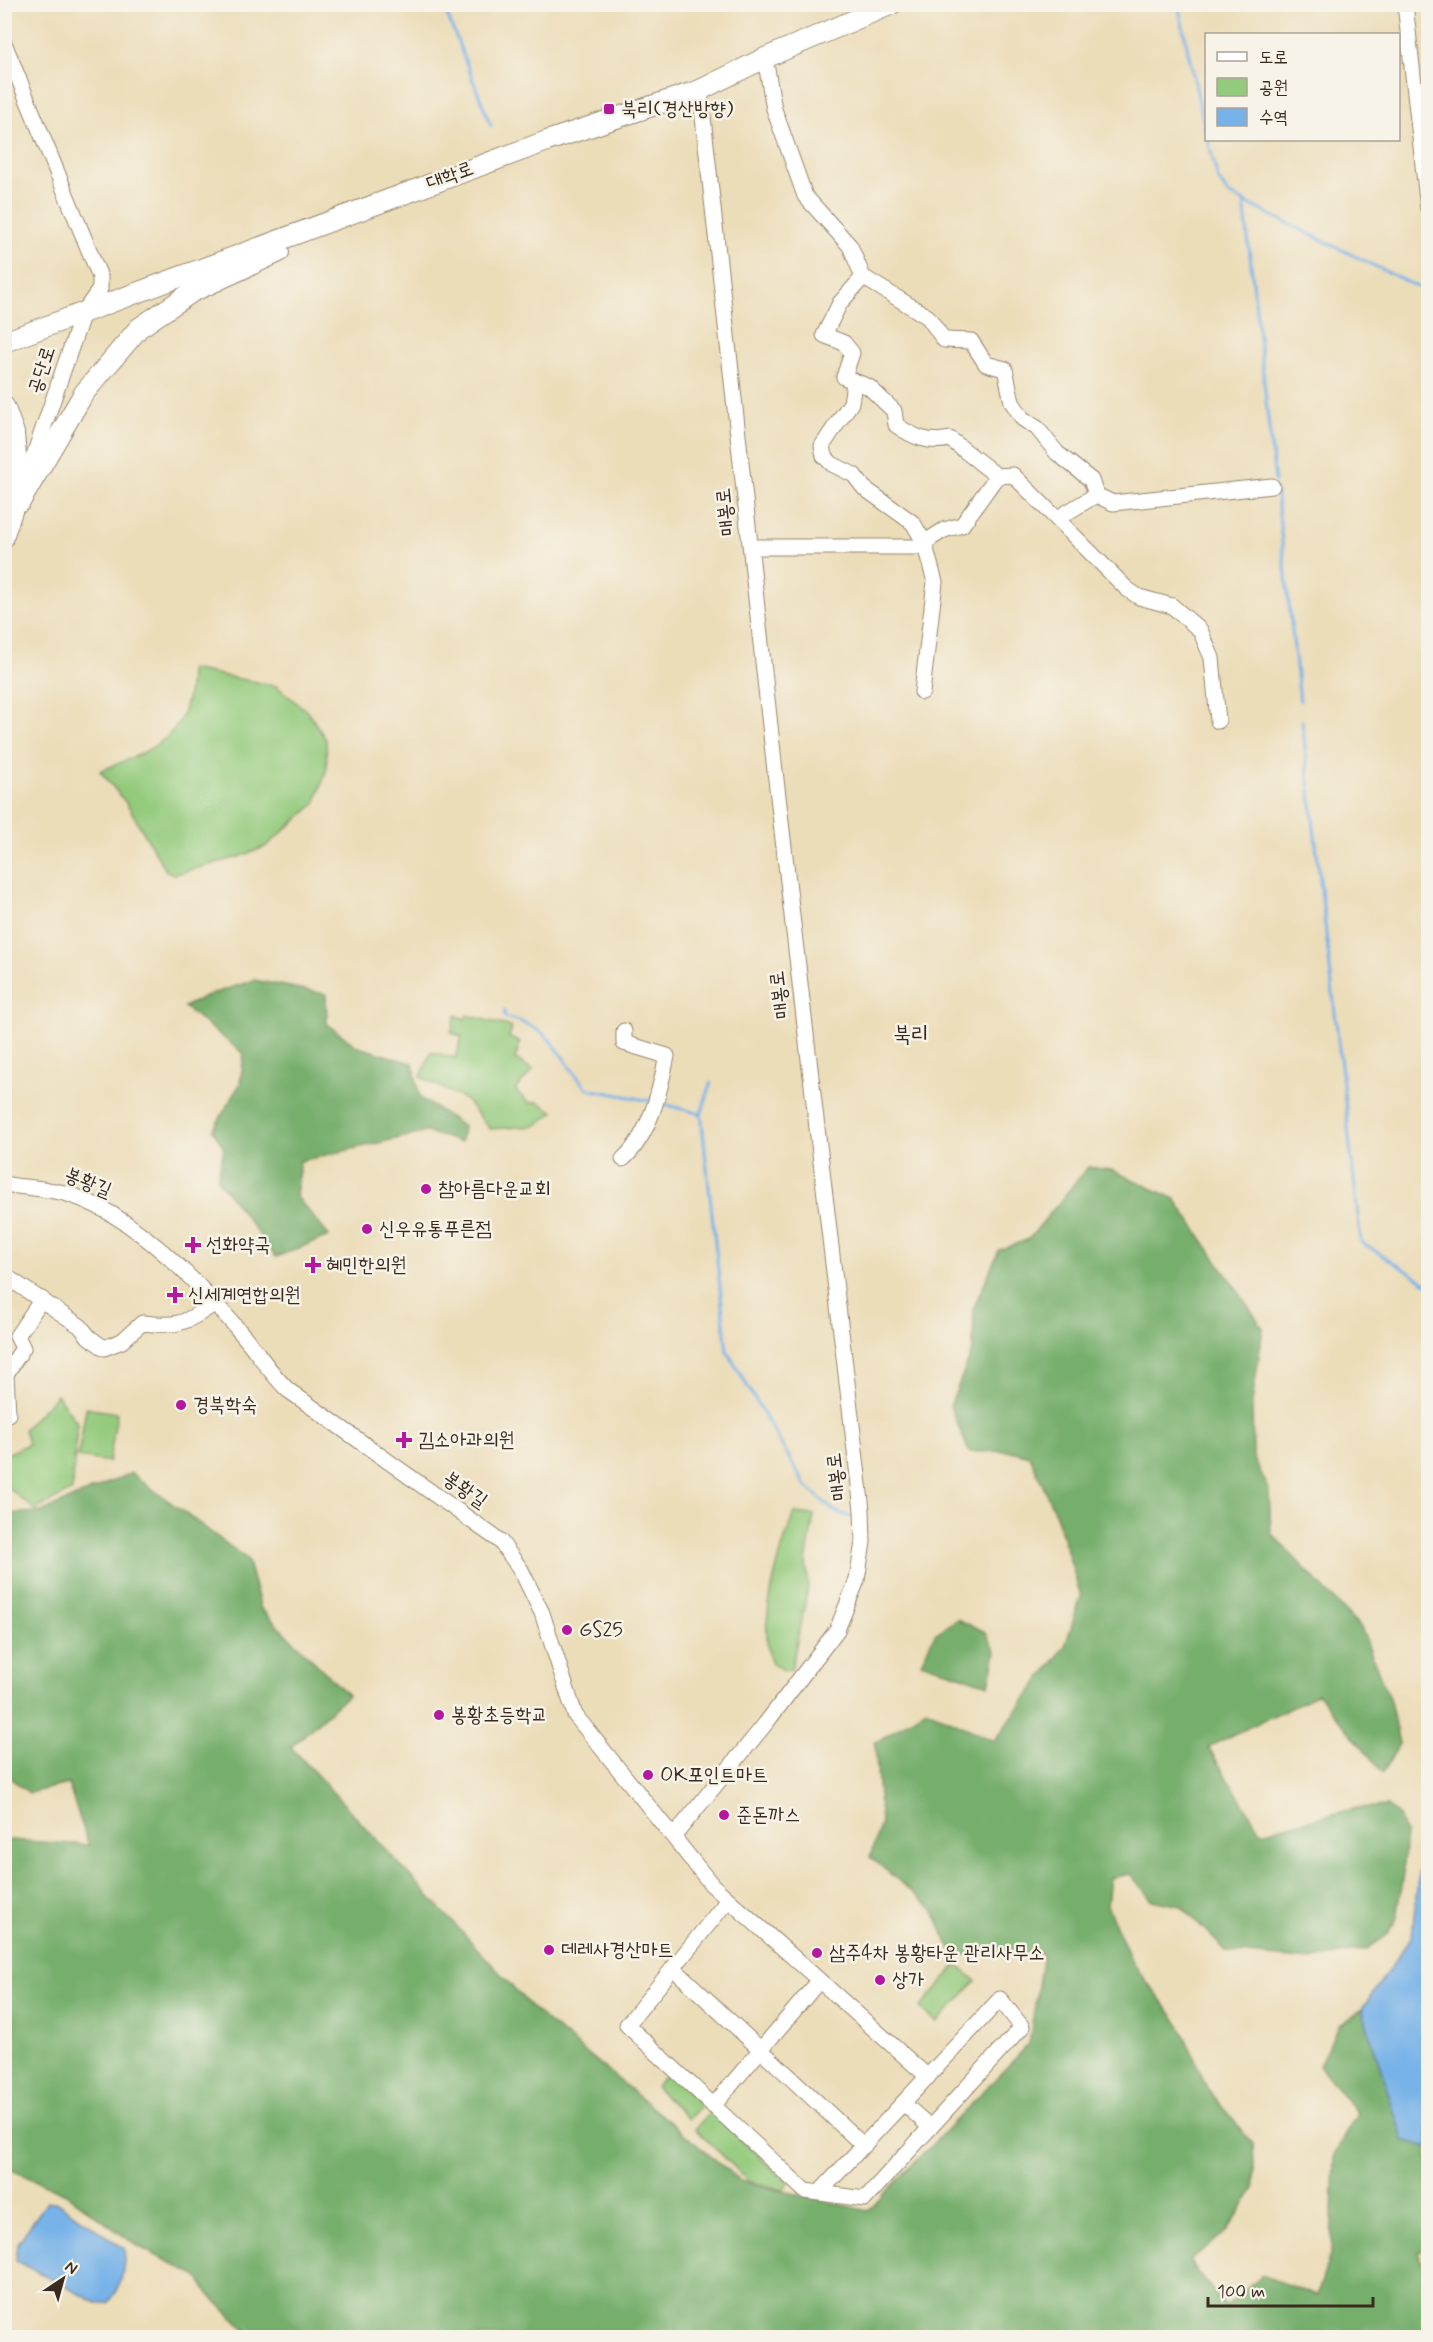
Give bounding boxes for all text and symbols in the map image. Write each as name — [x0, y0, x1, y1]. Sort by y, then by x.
legend — [1205, 33, 1400, 141]
text: 도로 — [1259, 46, 1288, 70]
text: 공원 — [1259, 76, 1288, 100]
place label: 북리(경산방향) — [621, 96, 733, 123]
marker: 북리(경산방향) — [602, 102, 616, 116]
text: 수역 — [1259, 106, 1288, 130]
street label: 대학로 — [423, 155, 477, 197]
street label: 공단로 — [22, 343, 62, 397]
street label: 매봉로 — [710, 487, 742, 537]
street label: 매봉로 — [764, 969, 796, 1021]
district label: 북리 — [893, 1021, 929, 1049]
street label: 봉황길 — [61, 1161, 115, 1205]
place label: 참아름다운교회 — [438, 1176, 551, 1203]
marker: 참아름다운교회 — [419, 1182, 433, 1196]
place label: 신우유통푸른점 — [379, 1216, 492, 1243]
marker: 신우유통푸른점 — [360, 1222, 374, 1236]
place label: 선화약국 — [206, 1232, 270, 1259]
marker: 선화약국 — [184, 1236, 202, 1254]
place label: 혜민한의원 — [326, 1252, 406, 1279]
marker: 혜민한의원 — [304, 1256, 322, 1274]
place label: 신세계연합의원 — [188, 1282, 301, 1309]
marker: 신세계연합의원 — [166, 1286, 184, 1304]
place label: 경북학숙 — [193, 1392, 257, 1419]
marker: 경북학숙 — [174, 1398, 188, 1412]
place label: 김소아과의원 — [418, 1427, 515, 1454]
marker: 김소아과의원 — [395, 1431, 413, 1449]
street label: 매봉로 — [821, 1451, 853, 1503]
street label: 봉황길 — [437, 1465, 493, 1515]
place label: GS25 — [579, 1617, 623, 1644]
marker: GS25 — [560, 1623, 574, 1637]
place label: 봉황초등학교 — [451, 1702, 548, 1729]
marker: 봉황초등학교 — [432, 1708, 446, 1722]
place label: OK포인트마트 — [660, 1762, 768, 1789]
marker: OK포인트마트 — [641, 1768, 655, 1782]
place label: 준돈까스 — [736, 1802, 800, 1829]
marker: 준돈까스 — [717, 1808, 731, 1822]
place label: 데레사경산마트 — [561, 1937, 674, 1964]
place label: 삼주4차 봉황타운 관리사무소 — [829, 1940, 1045, 1967]
marker: 데레사경산마트 — [542, 1943, 556, 1957]
marker: 삼주4차 봉황타운 관리사무소 — [810, 1946, 824, 1960]
place label: 상가 — [892, 1967, 924, 1994]
marker: 상가 — [873, 1973, 887, 1987]
north arrow — [33, 2249, 93, 2309]
text: N — [60, 2256, 81, 2280]
scale bar — [1208, 2270, 1373, 2308]
text: 100 m — [1217, 2280, 1265, 2304]

